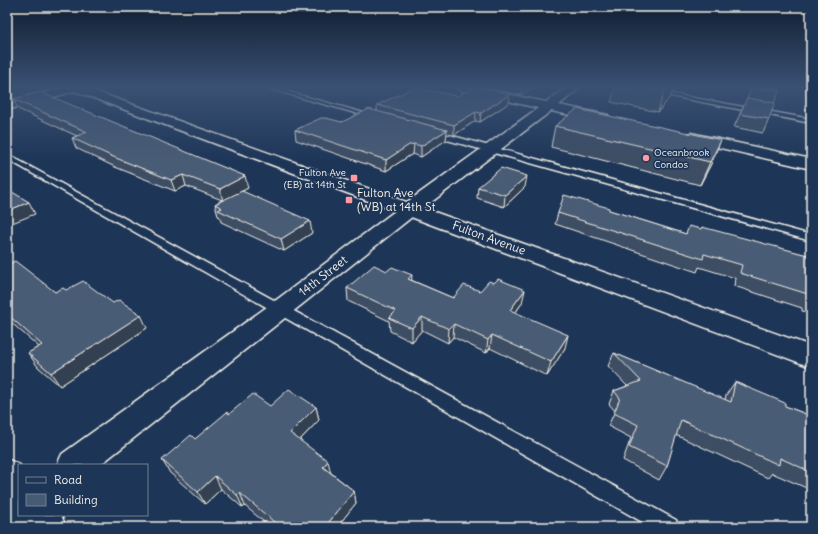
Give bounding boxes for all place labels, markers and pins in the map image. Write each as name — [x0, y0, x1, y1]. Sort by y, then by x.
place label: Oceanbrook Condos — [654, 146, 709, 171]
marker: Oceanbrook Condos — [641, 153, 651, 163]
place label: Fulton Ave (EB) at 14th St — [284, 166, 347, 191]
marker: Fulton Ave (EB) at 14th St — [349, 173, 359, 183]
place label: Fulton Ave (WB) at 14th St — [357, 185, 435, 214]
marker: Fulton Ave (WB) at 14th St — [344, 195, 354, 205]

